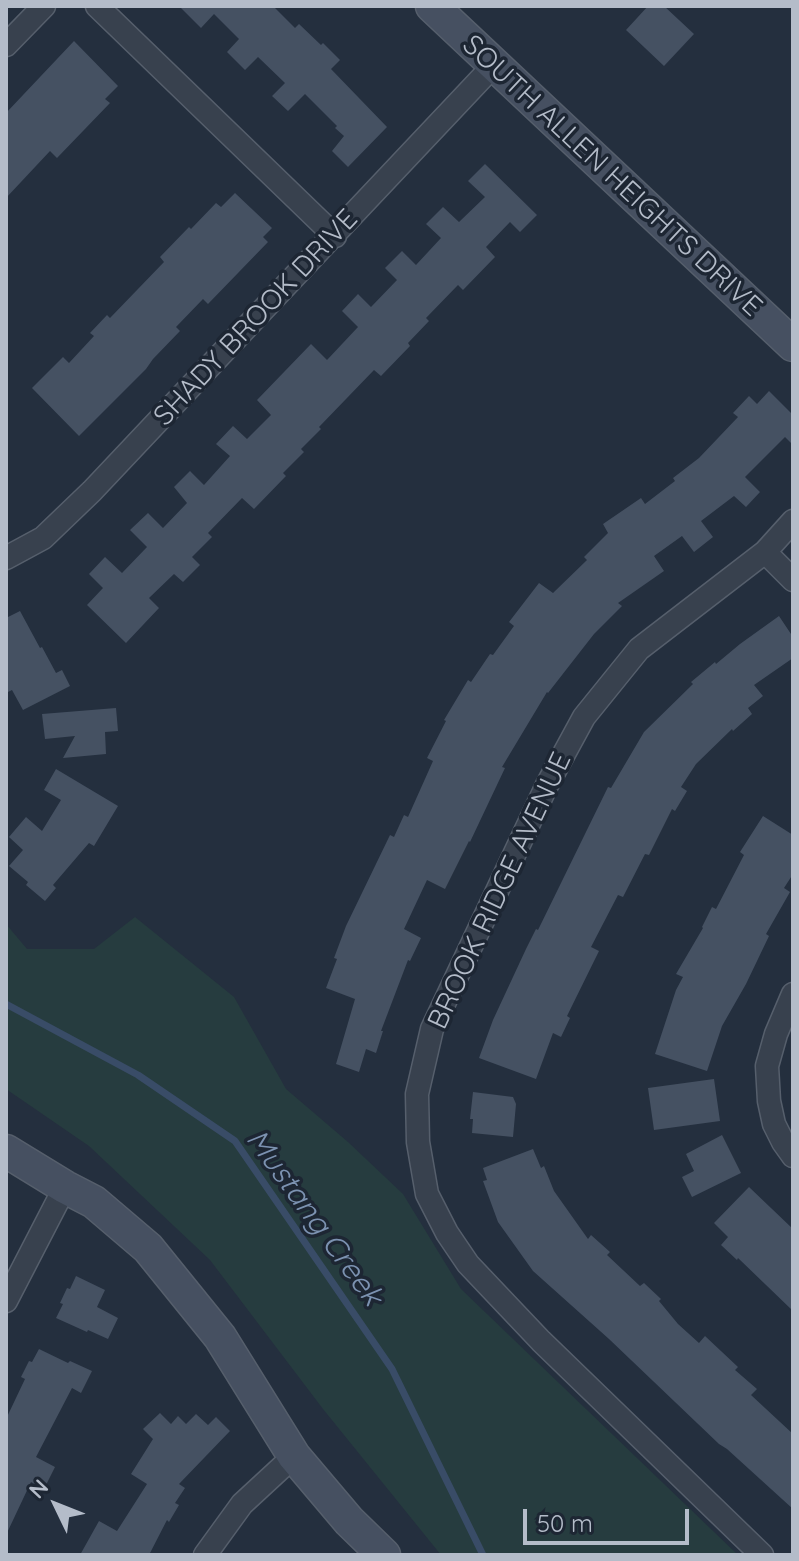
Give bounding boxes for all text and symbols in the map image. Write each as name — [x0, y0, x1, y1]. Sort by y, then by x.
street label: SOUTH ALLEN HEIGHTS DRIVE — [455, 28, 769, 324]
street label: SHADY BROOK DRIVE — [147, 203, 365, 433]
street label: BROOK RIDGE AVENUE — [421, 747, 579, 1035]
water label: Mustang Creek — [238, 1123, 390, 1313]
north arrow — [16, 1465, 96, 1545]
text: N — [23, 1473, 54, 1504]
scale bar — [527, 1493, 693, 1543]
text: 50 m — [537, 1508, 593, 1538]

